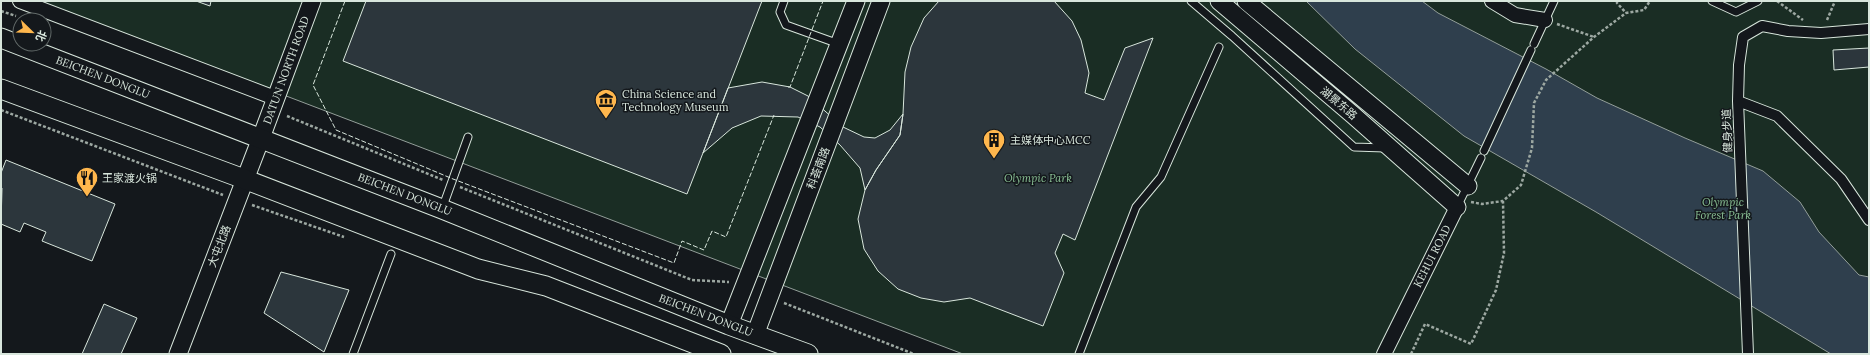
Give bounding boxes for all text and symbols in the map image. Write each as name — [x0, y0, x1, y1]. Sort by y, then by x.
north arrow — [12, 12, 52, 52]
street label: DATUN NORTH ROAD — [260, 14, 312, 126]
text: 北 — [33, 28, 50, 44]
street label: BEICHEN DONGLU — [54, 53, 152, 101]
street label: 湖景东路 — [1318, 83, 1360, 123]
museum icon: China Science and Technology Museum — [593, 87, 619, 120]
place label: China Science and Technology Museum — [622, 87, 729, 114]
street label: 健身步道 — [1719, 109, 1735, 153]
building icon: 主媒体中心MCC — [981, 127, 1007, 160]
place label: 主媒体中心MCC — [1010, 133, 1091, 147]
street label: 科荟南路 — [804, 145, 832, 191]
restaurant icon: 王家渡火锅 — [74, 165, 100, 198]
street label: BEICHEN DONGLU — [356, 170, 454, 218]
place label: 王家渡火锅 — [102, 171, 157, 185]
park label: Olympic Park — [1004, 171, 1072, 185]
park label: Olympic Forest Park — [1695, 195, 1751, 222]
street label: KEHUI ROAD — [1410, 222, 1454, 290]
street label: 大屯北路 — [205, 223, 233, 269]
street label: BEICHEN DONGLU — [657, 291, 755, 339]

